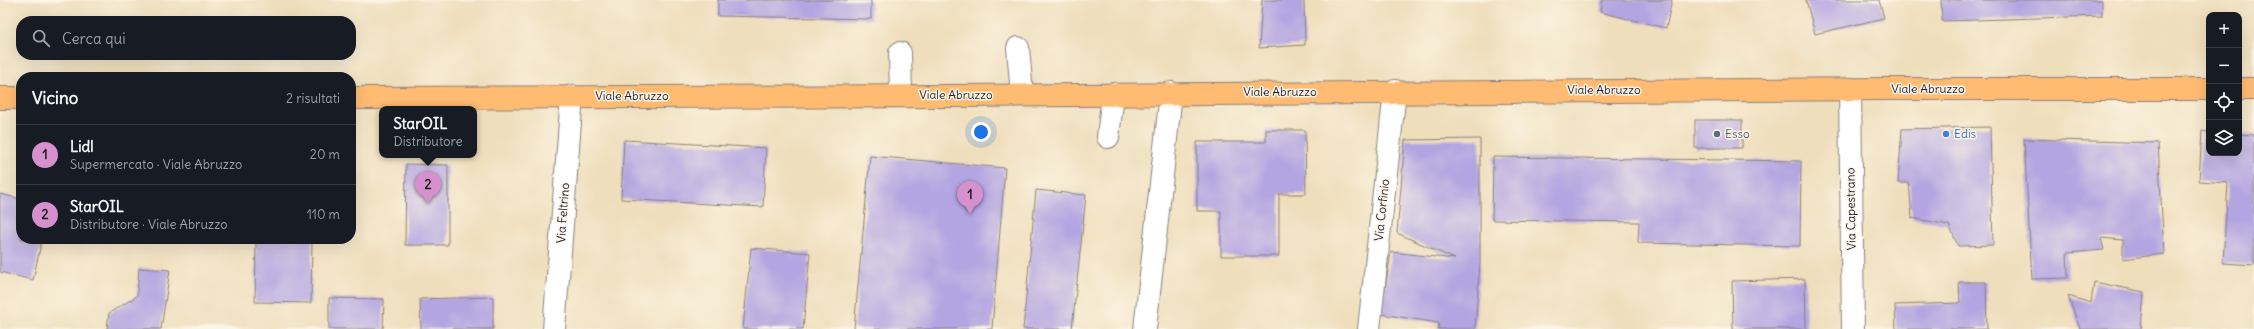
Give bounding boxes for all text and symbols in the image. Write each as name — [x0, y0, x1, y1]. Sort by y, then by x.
map controls — [2206, 12, 2242, 156]
button: + — [2206, 12, 2242, 48]
search box — [16, 16, 356, 60]
icon: search — [30, 27, 52, 49]
text: Cerca qui — [62, 29, 126, 48]
button: − — [2206, 48, 2242, 84]
street label: Viale Abruzzo — [1891, 81, 1965, 96]
street label: Viale Abruzzo — [1567, 82, 1641, 97]
street label: Viale Abruzzo — [1243, 84, 1317, 99]
button: locate — [2206, 84, 2242, 120]
text: Vicino — [32, 87, 78, 109]
street label: Viale Abruzzo — [919, 87, 993, 102]
street label: Viale Abruzzo — [595, 88, 669, 103]
text: 2 risultati — [286, 90, 340, 107]
popup — [379, 106, 477, 158]
text: StarOIL — [393, 114, 447, 133]
button: layers — [2206, 120, 2242, 156]
your location — [971, 122, 991, 142]
place label: Esso — [1725, 126, 1750, 141]
place label: Edis — [1954, 126, 1976, 141]
marker: Esso — [1712, 129, 1722, 139]
marker: Edis — [1941, 129, 1951, 139]
text: Distributore — [393, 133, 463, 150]
text: Lidl — [70, 137, 94, 156]
text: 1 — [42, 146, 48, 163]
text: 20 m — [310, 146, 340, 163]
text: Supermercato · Viale Abruzzo — [70, 156, 242, 173]
street label: Via Capestrano — [1842, 167, 1859, 250]
pin: 2 — [415, 171, 441, 204]
street label: Via Corfinio — [1371, 178, 1392, 242]
pin: 1 — [957, 181, 983, 214]
street label: Via Feltrino — [553, 182, 572, 244]
text: StarOIL — [70, 197, 124, 216]
text: 2 — [41, 206, 49, 223]
text: 110 m — [307, 206, 340, 223]
text: Distributore · Viale Abruzzo — [70, 216, 228, 233]

